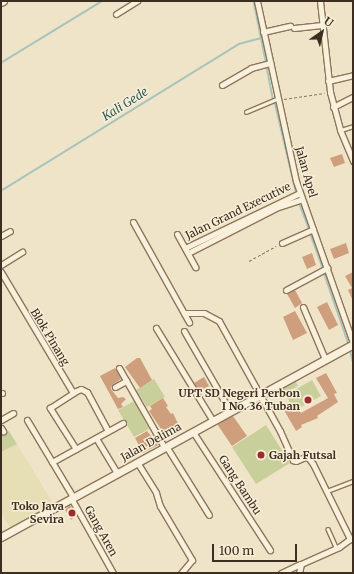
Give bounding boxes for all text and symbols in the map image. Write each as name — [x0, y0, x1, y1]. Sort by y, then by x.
north arrow — [302, 12, 342, 52]
text: U — [321, 14, 336, 30]
water label: Kali Gede — [99, 84, 151, 124]
street label: Jalan Apel — [292, 145, 320, 199]
street label: Jalan Grand Executive — [183, 180, 293, 242]
street label: Blok Pinang — [28, 306, 72, 368]
place label: UPT SD Negeri Perbon I No. 36 Tuban — [178, 387, 300, 413]
marker: UPT SD Negeri Perbon I No. 36 Tuban — [303, 395, 313, 405]
street label: Jalan Delima — [119, 420, 183, 464]
place label: Gajah Futsal — [269, 448, 336, 462]
marker: Gajah Futsal — [256, 450, 266, 460]
street label: Gang Bambu — [216, 453, 264, 517]
place label: Toko Java Sevira — [11, 500, 64, 526]
street label: Gang Aren — [82, 503, 120, 559]
marker: Toko Java Sevira — [67, 508, 77, 518]
scale bar — [214, 536, 299, 562]
text: 100 m — [219, 543, 254, 558]

